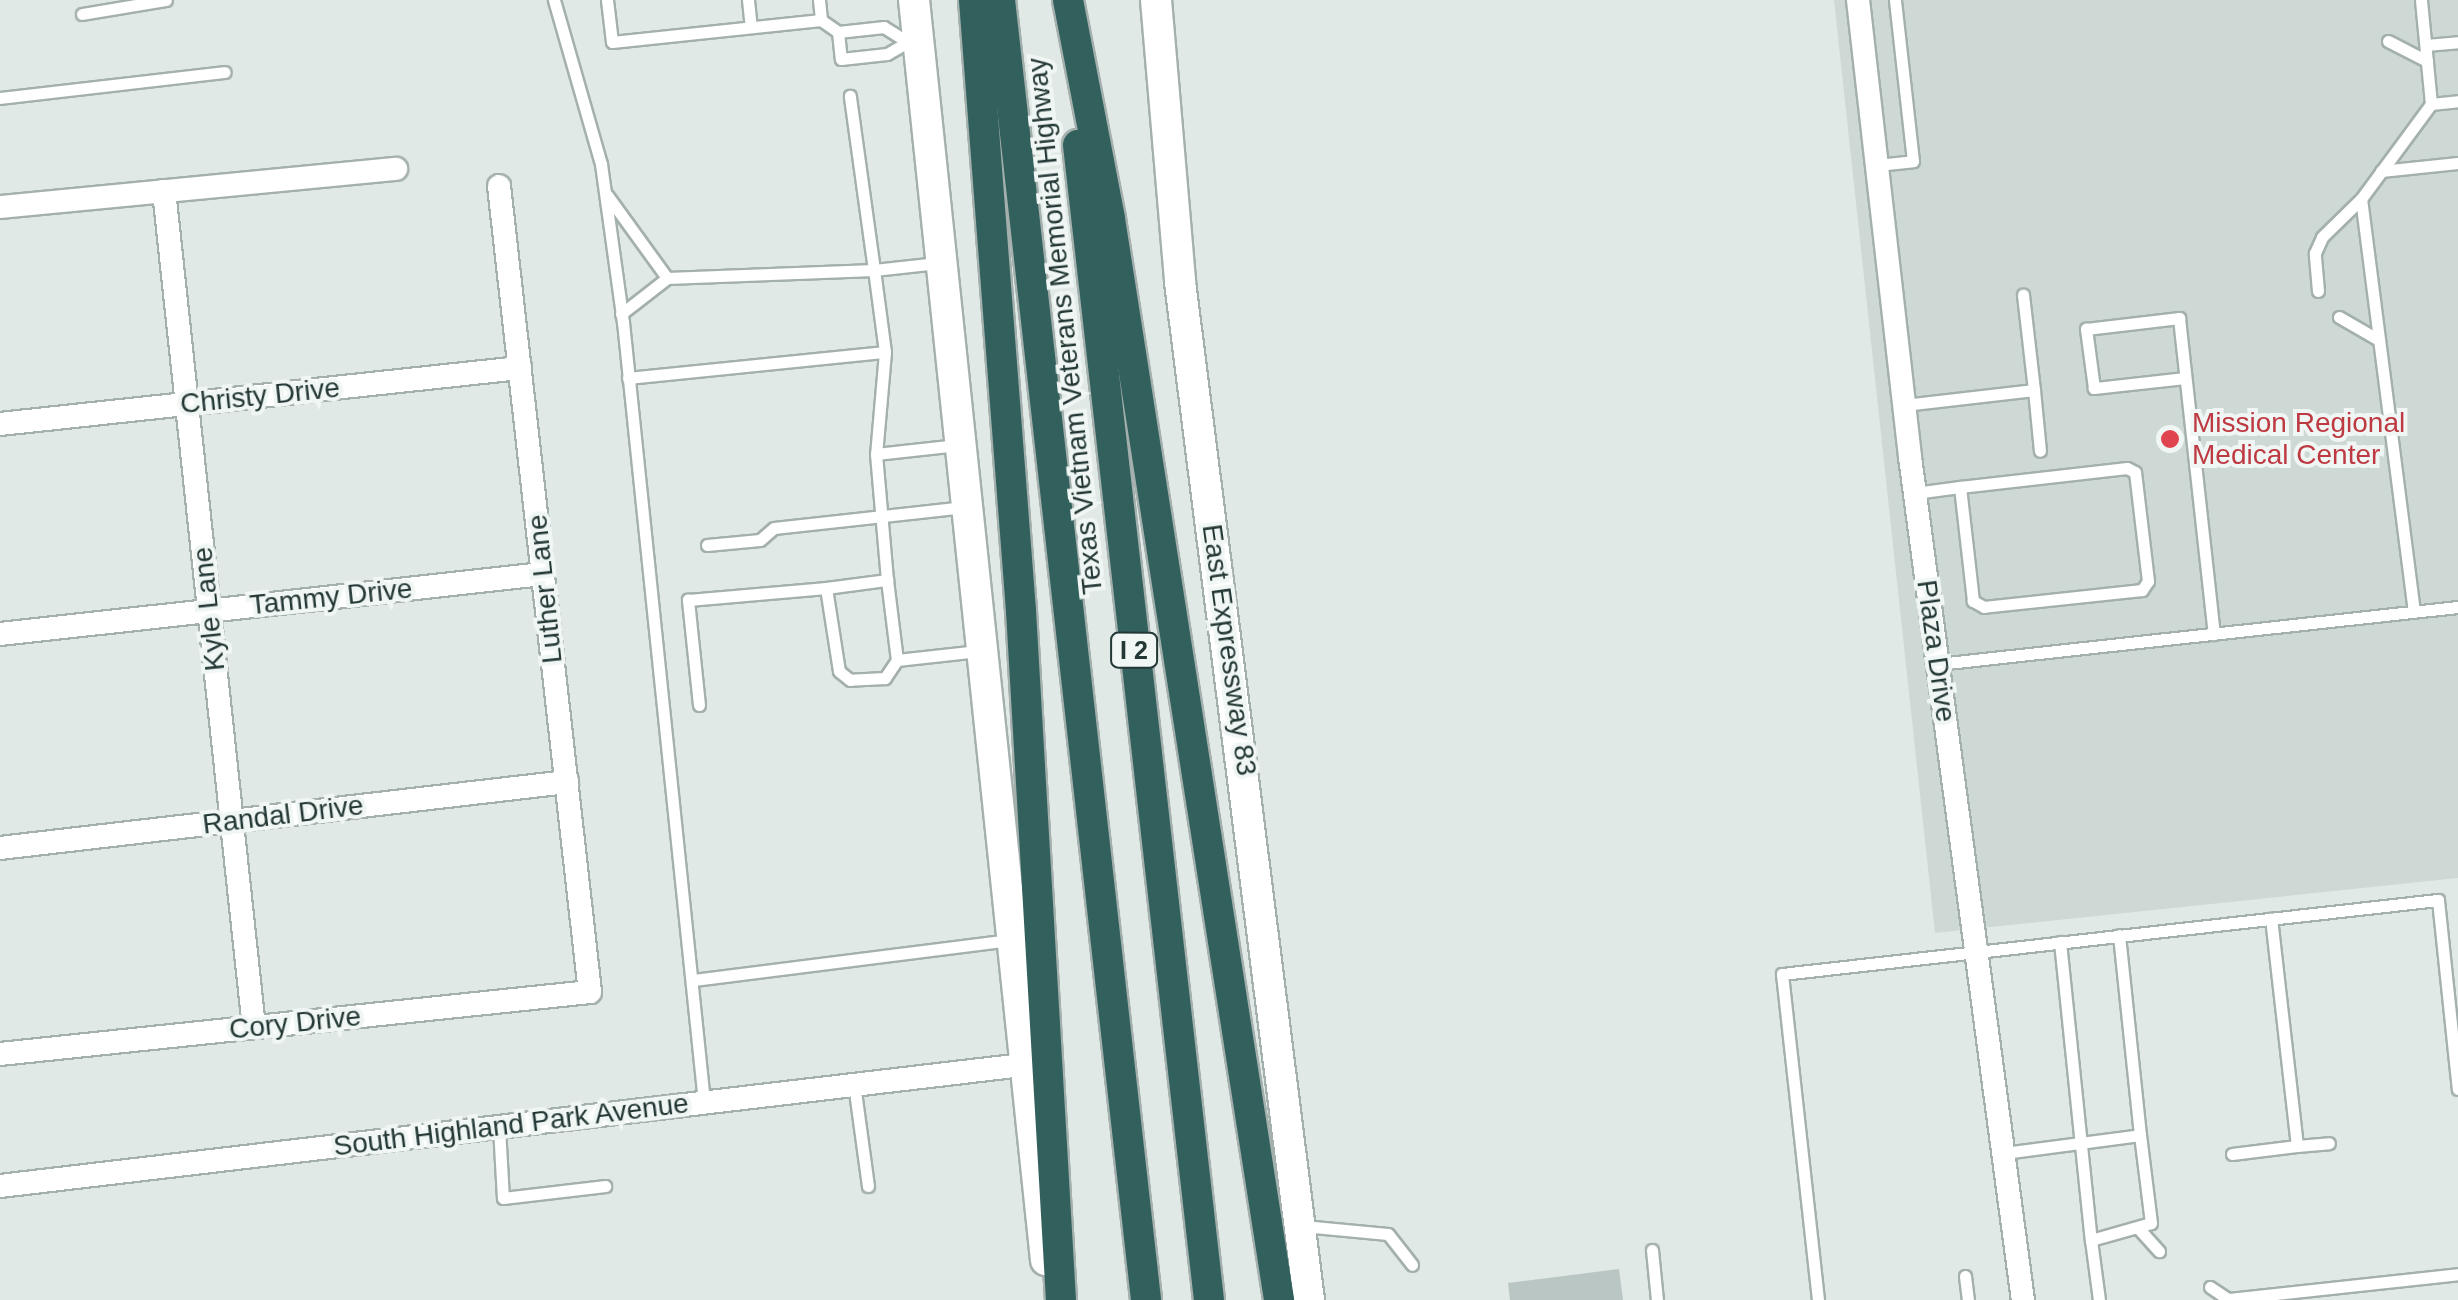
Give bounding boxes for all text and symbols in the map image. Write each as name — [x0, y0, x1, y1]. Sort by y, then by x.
street label: Texas Vietnam Veterans Memorial Highway — [1020, 56, 1110, 596]
street label: Christy Drive — [179, 371, 341, 421]
place label: Mission Regional Medical Center — [2192, 406, 2405, 472]
marker: Mission Regional Medical Center — [2157, 426, 2183, 452]
street label: Luther Lane — [520, 513, 570, 665]
street label: East Expressway 83 — [1195, 522, 1263, 778]
street label: Kyle Lane — [186, 545, 232, 673]
street label: Tammy Drive — [248, 572, 414, 622]
street label: Plaza Drive — [1909, 578, 1963, 724]
road number: I 2 — [1109, 630, 1159, 670]
street label: Randal Drive — [201, 788, 365, 842]
street label: Cory Drive — [227, 999, 363, 1047]
street label: South Highland Park Avenue — [331, 1086, 691, 1164]

